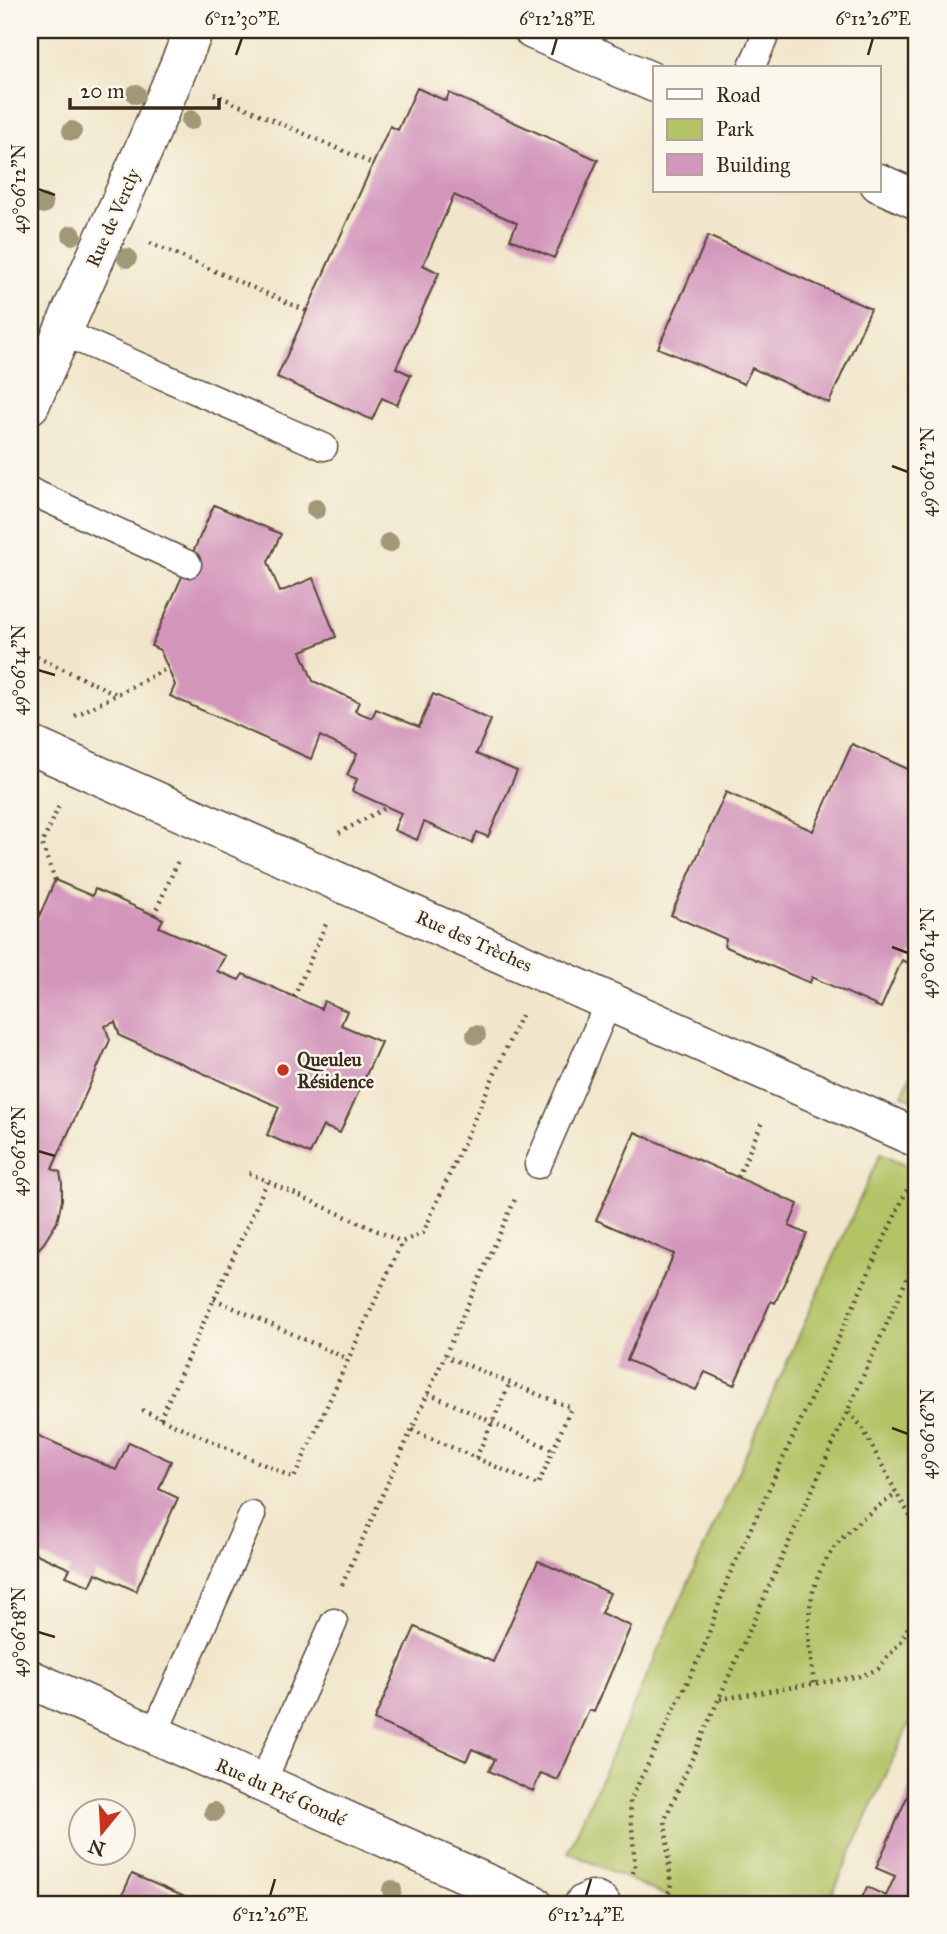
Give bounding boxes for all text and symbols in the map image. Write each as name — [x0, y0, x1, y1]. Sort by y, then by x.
text: 6°12'30"E — [204, 8, 280, 30]
text: 6°12'28"E — [519, 8, 595, 30]
text: 6°12'26"E — [835, 8, 911, 30]
scale bar — [70, 66, 219, 110]
legend — [653, 66, 880, 192]
text: 20 m — [80, 78, 125, 104]
text: Road — [716, 82, 761, 108]
text: Park — [716, 116, 754, 142]
text: 49°06'12"N — [8, 144, 30, 234]
text: Building — [716, 152, 790, 178]
street label: Rue de Vercly — [81, 164, 145, 271]
text: 49°06'12"N — [917, 427, 939, 517]
text: 49°06'14"N — [8, 624, 30, 716]
street label: Rue des Trèches — [412, 905, 536, 977]
text: 49°06'14"N — [917, 907, 939, 999]
place label: Queuleu Résidence — [297, 1048, 374, 1093]
marker: Queuleu Résidence — [275, 1062, 291, 1078]
text: 49°06'16"N — [8, 1106, 30, 1196]
text: 49°06'16"N — [917, 1389, 939, 1479]
text: 49°06'18"N — [8, 1587, 30, 1677]
street label: Rue du Pré Gondé — [212, 1753, 350, 1831]
north arrow — [66, 1798, 136, 1868]
text: N — [86, 1834, 108, 1861]
text: 6°12'26"E — [232, 1904, 308, 1926]
text: 6°12'24"E — [548, 1904, 624, 1926]

